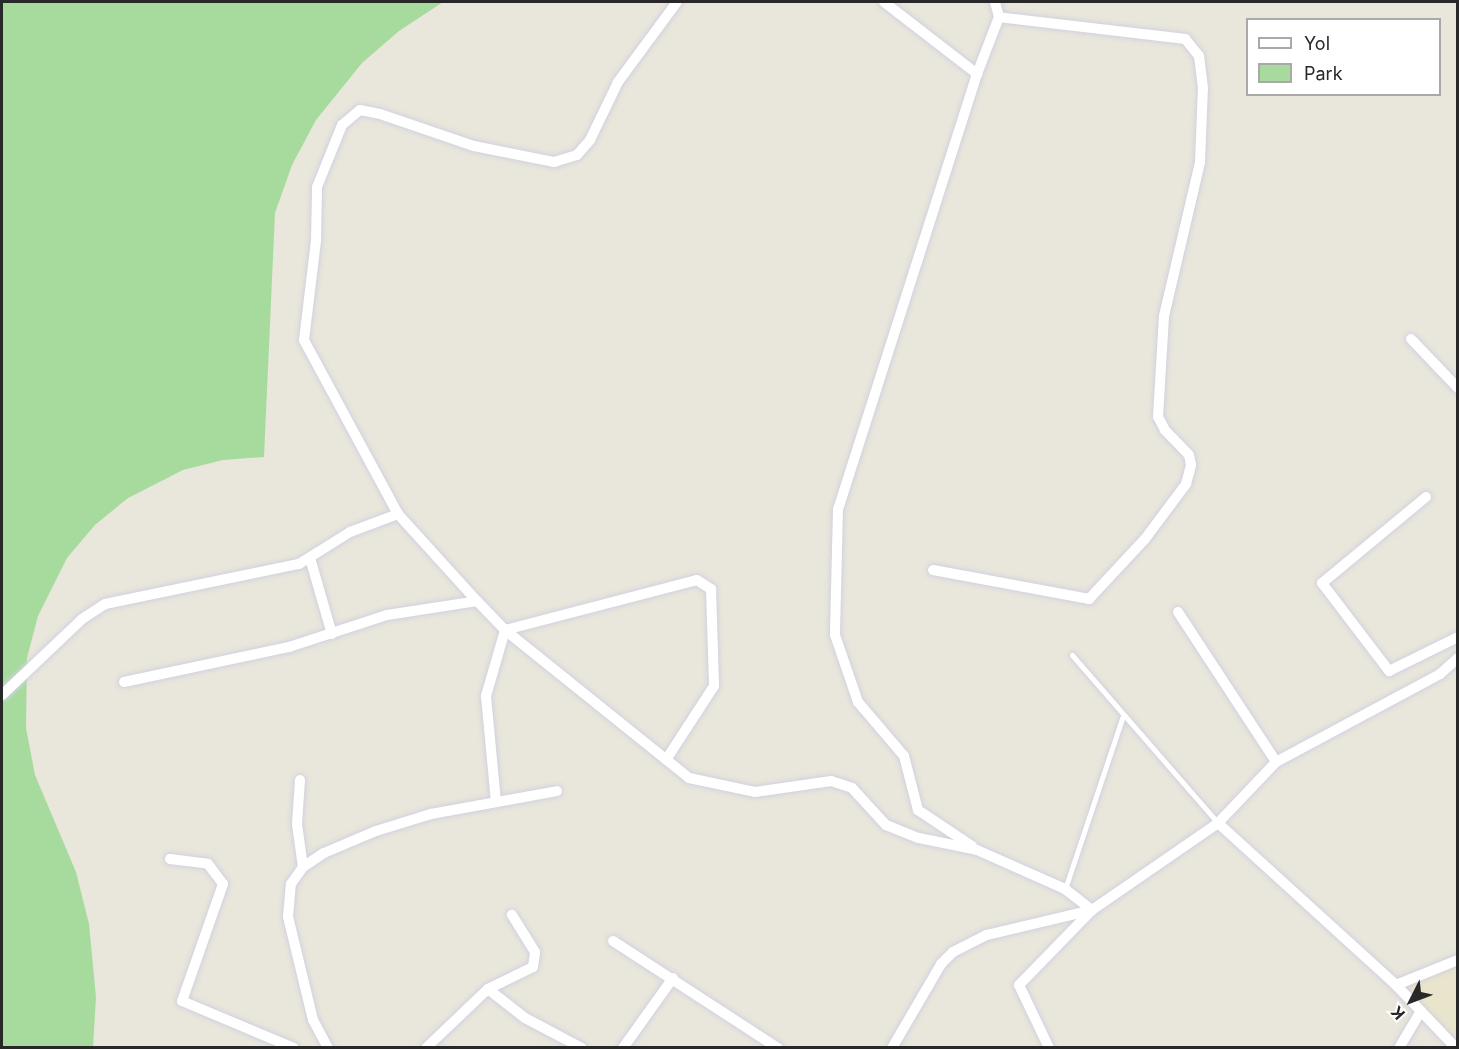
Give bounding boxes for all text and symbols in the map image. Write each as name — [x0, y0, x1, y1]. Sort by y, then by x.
legend — [1246, 18, 1441, 96]
text: Yol — [1304, 33, 1330, 54]
text: Park — [1304, 63, 1343, 84]
north arrow — [1381, 971, 1441, 1031]
text: K — [1386, 1002, 1409, 1024]

